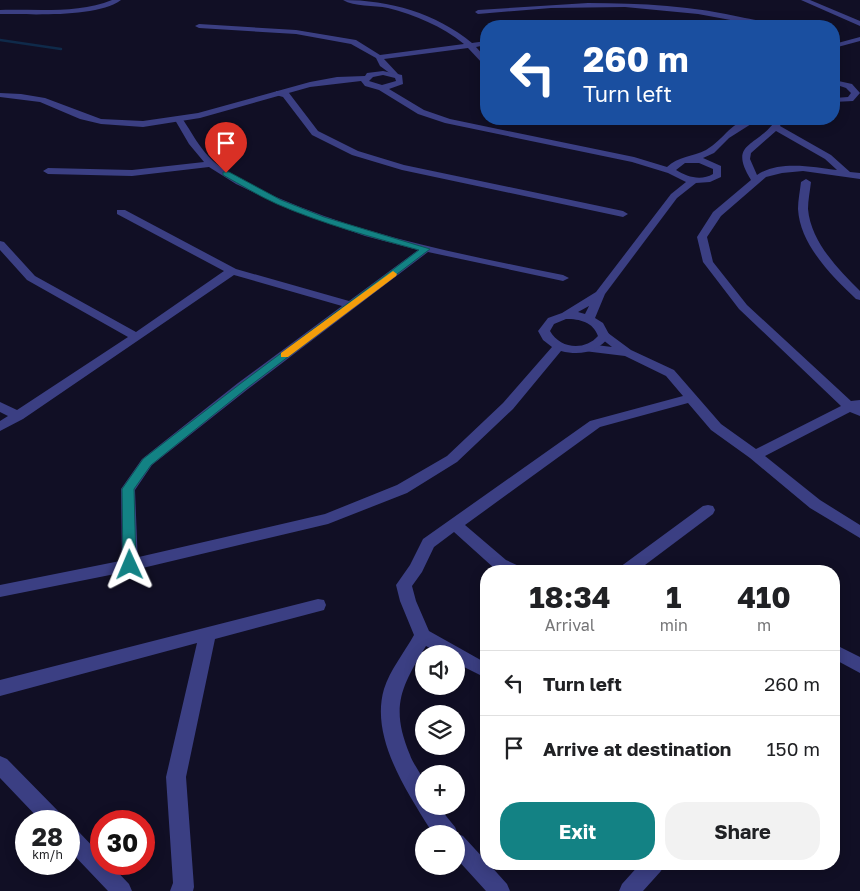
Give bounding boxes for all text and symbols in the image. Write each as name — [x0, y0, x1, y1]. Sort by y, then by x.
text: 260 m — [583, 38, 689, 80]
icon: left — [500, 40, 565, 105]
text: Turn left — [583, 80, 672, 107]
pin — [205, 122, 247, 173]
icon: arrive — [212, 129, 240, 157]
position arrow — [103, 538, 155, 590]
text: 18:34 — [529, 579, 610, 615]
text: 1 — [666, 579, 682, 615]
text: 410 — [737, 579, 791, 615]
text: Arrival — [545, 615, 595, 635]
text: min — [660, 615, 688, 635]
text: m — [757, 615, 771, 635]
map controls — [415, 645, 465, 875]
button: sound — [415, 645, 465, 695]
icon: left — [500, 669, 528, 697]
text: Turn left — [543, 672, 622, 695]
text: 260 m — [764, 672, 820, 695]
button: layers — [415, 705, 465, 755]
icon: arrive — [500, 734, 528, 762]
text: Arrive at destination — [543, 737, 731, 760]
text: 150 m — [766, 737, 820, 760]
button: + — [415, 765, 465, 815]
button: Exit — [500, 802, 655, 860]
button: Share — [665, 802, 820, 860]
speed limit sign: 30 — [90, 810, 155, 875]
text: 28 — [32, 821, 63, 852]
button: − — [415, 825, 465, 875]
text: km/h — [32, 847, 63, 862]

